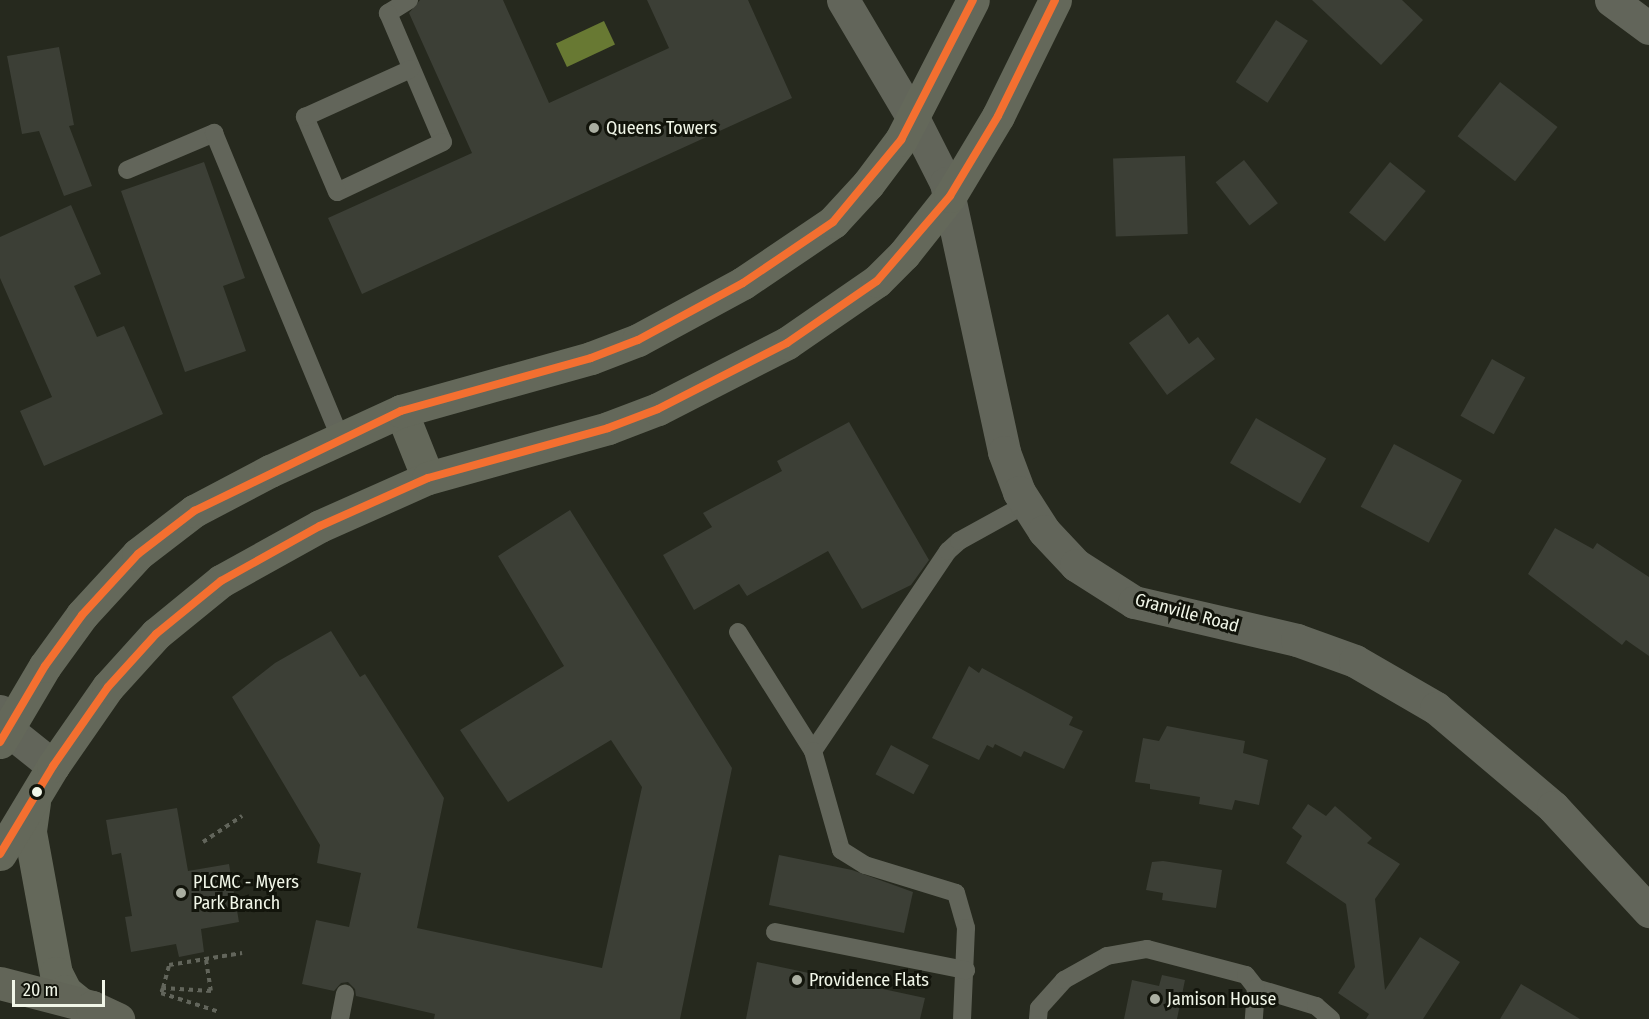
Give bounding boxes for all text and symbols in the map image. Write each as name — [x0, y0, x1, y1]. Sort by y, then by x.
place label: Queens Towers — [606, 117, 717, 139]
marker: Queens Towers — [587, 121, 601, 135]
street label: Granville Road — [1133, 589, 1241, 637]
unlabelled marker — [31, 786, 43, 798]
place label: PLCMC - Myers Park Branch — [193, 872, 299, 914]
marker: PLCMC - Myers Park Branch — [174, 886, 188, 900]
scale bar — [15, 968, 108, 1006]
place label: Providence Flats — [809, 969, 929, 991]
marker: Providence Flats — [790, 973, 804, 987]
text: 20 m — [23, 979, 58, 1001]
place label: Jamison House — [1167, 988, 1276, 1010]
marker: Jamison House — [1148, 992, 1162, 1006]

